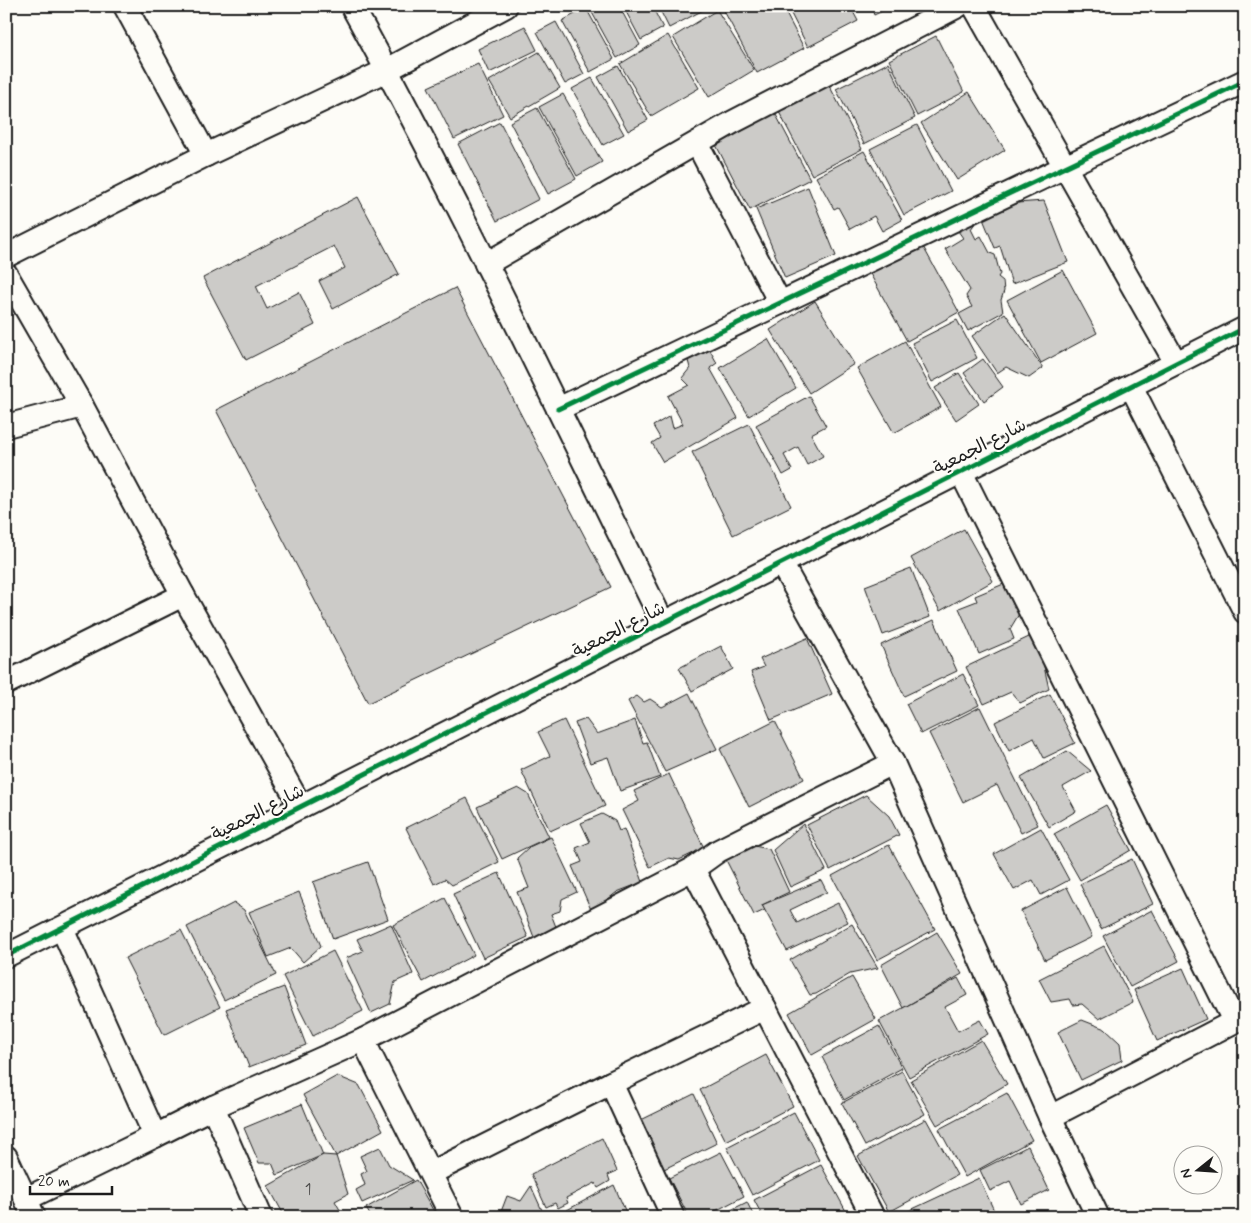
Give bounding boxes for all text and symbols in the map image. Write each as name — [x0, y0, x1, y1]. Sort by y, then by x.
street label: شارع الجمعية — [929, 413, 1031, 481]
street label: شارع الجمعية — [568, 596, 670, 664]
street label: شارع الجمعية — [207, 779, 309, 847]
north arrow — [1174, 1146, 1224, 1196]
scale bar — [30, 1163, 112, 1195]
text: N — [1177, 1166, 1196, 1181]
text: 20 m — [38, 1172, 70, 1192]
house number: 1 — [305, 1180, 311, 1200]

